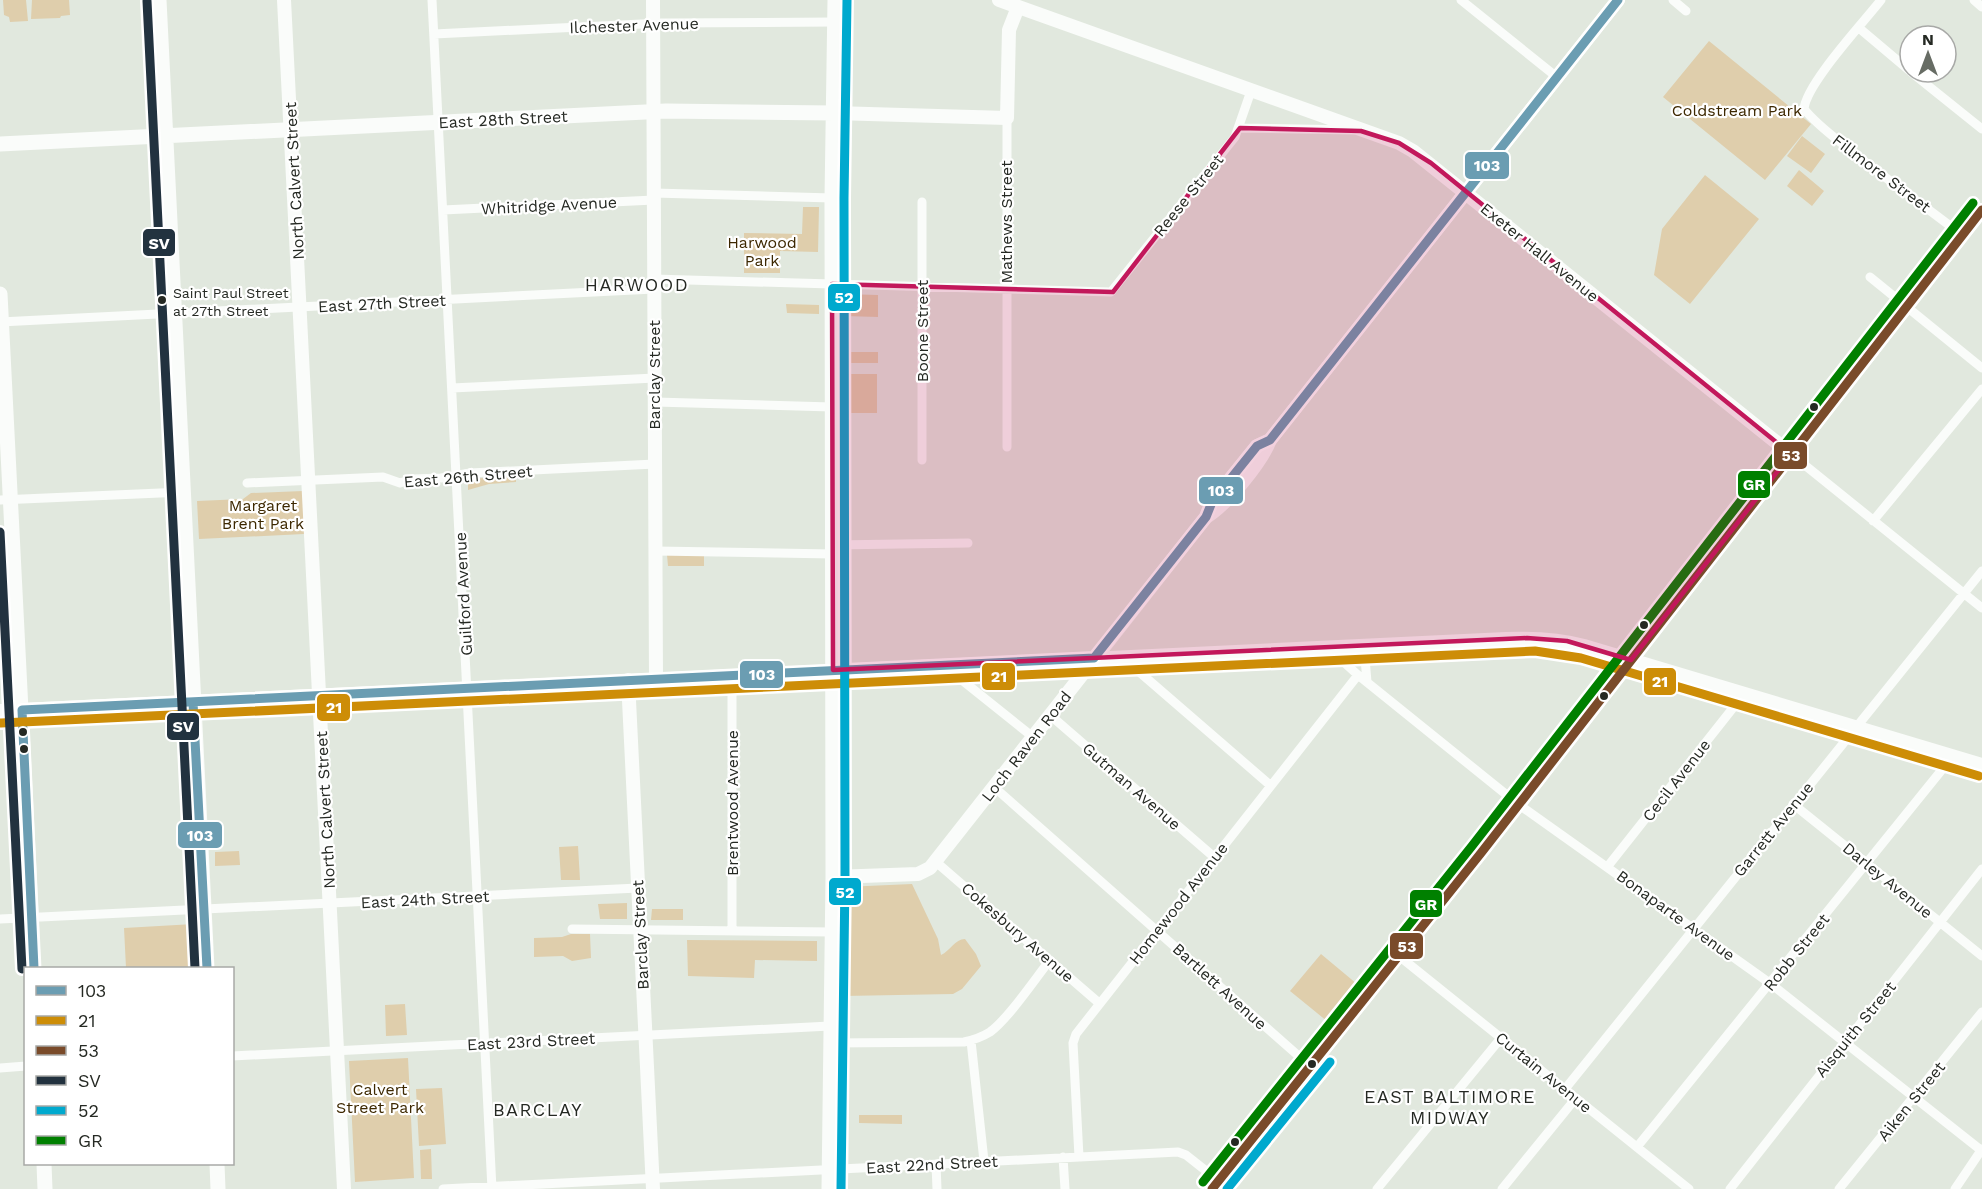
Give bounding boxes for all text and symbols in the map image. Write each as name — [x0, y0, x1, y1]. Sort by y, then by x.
street label: Ilchester Avenue — [569, 14, 699, 37]
north arrow — [1898, 24, 1958, 84]
text: N — [1922, 30, 1934, 49]
street label: North Calvert Street — [281, 101, 308, 260]
park label: Coldstream Park — [1672, 101, 1802, 120]
street label: East 28th Street — [438, 107, 568, 132]
street label: Fillmore Street — [1829, 130, 1935, 217]
street label: Reese Street — [1150, 150, 1227, 240]
line badge: 103 — [1464, 151, 1510, 180]
text: 103 — [1474, 156, 1500, 175]
street label: Mathews Street — [997, 160, 1016, 284]
street label: Whitridge Avenue — [481, 192, 618, 219]
street label: Exeter Hall Avenue — [1477, 199, 1603, 306]
line badge: SV — [142, 228, 176, 257]
park label: Harwood Park — [727, 233, 797, 270]
text: SV — [148, 234, 170, 253]
district label: HARWOOD — [585, 274, 689, 295]
street label: Boone Street — [913, 280, 932, 382]
line badge: 52 — [827, 283, 861, 312]
place label: Saint Paul Street at 27th Street — [173, 285, 289, 319]
text: 52 — [835, 288, 853, 307]
street label: East 27th Street — [318, 291, 447, 316]
marker: Saint Paul Street at 27th Street — [156, 294, 168, 306]
street label: Barclay Street — [645, 320, 664, 430]
unlabelled marker — [1808, 401, 1820, 413]
line badge: 53 — [1773, 441, 1808, 470]
text: 53 — [1782, 446, 1800, 465]
street label: East 26th Street — [403, 461, 533, 492]
line badge: GR — [1737, 470, 1771, 499]
text: GR — [1743, 475, 1765, 494]
line badge: 103 — [1198, 476, 1244, 505]
text: 103 — [1208, 481, 1234, 500]
park label: Margaret Brent Park — [222, 496, 304, 533]
street label: Guilford Avenue — [451, 532, 476, 656]
unlabelled marker — [1638, 619, 1650, 631]
line badge: 103 — [739, 660, 784, 689]
line badge: 21 — [981, 662, 1016, 691]
text: 103 — [749, 665, 775, 684]
text: 21 — [991, 667, 1007, 686]
line badge: 21 — [1643, 667, 1677, 696]
text: 21 — [1652, 672, 1668, 691]
street label: Loch Raven Road — [977, 687, 1075, 805]
unlabelled marker — [1598, 690, 1610, 702]
line badge: 21 — [316, 693, 351, 722]
text: 21 — [326, 698, 342, 717]
line badge: SV — [166, 712, 200, 741]
text: SV — [172, 717, 194, 736]
unlabelled marker — [17, 726, 29, 738]
street label: North Calvert Street — [312, 730, 339, 889]
street label: Brentwood Avenue — [723, 730, 742, 876]
street label: Cecil Avenue — [1638, 735, 1714, 825]
street label: Gutman Avenue — [1079, 739, 1185, 834]
unlabelled marker — [18, 743, 30, 755]
street label: Garrett Avenue — [1729, 778, 1817, 880]
line badge: 103 — [177, 821, 223, 849]
text: 103 — [187, 826, 213, 845]
street label: Darley Avenue — [1839, 838, 1936, 922]
street label: Homewood Avenue — [1125, 839, 1232, 968]
street label: Bonaparte Avenue — [1613, 866, 1739, 965]
line badge: 52 — [828, 877, 862, 906]
street label: Cokesbury Avenue — [958, 878, 1078, 986]
street label: Barclay Street — [628, 879, 653, 990]
text: 52 — [836, 883, 854, 902]
street label: East 24th Street — [360, 887, 490, 912]
line badge: GR — [1409, 889, 1443, 918]
text: GR — [1415, 895, 1437, 914]
street label: Robb Street — [1760, 910, 1833, 995]
line badge: 53 — [1389, 932, 1424, 960]
text: 53 — [1398, 937, 1416, 956]
street label: Bartlett Avenue — [1169, 939, 1271, 1034]
legend — [24, 967, 234, 1165]
street label: Aisquith Street — [1811, 977, 1900, 1081]
text: 103 — [78, 980, 106, 1001]
text: 21 — [78, 1010, 96, 1031]
street label: Curtain Avenue — [1492, 1028, 1596, 1117]
street label: East 23rd Street — [466, 1029, 596, 1054]
text: 53 — [78, 1040, 99, 1061]
unlabelled marker — [1306, 1058, 1318, 1070]
street label: Aiken Street — [1874, 1058, 1949, 1145]
text: SV — [78, 1070, 101, 1091]
park label: Calvert Street Park — [336, 1080, 424, 1117]
district label: EAST BALTIMORE MIDWAY — [1364, 1086, 1536, 1128]
district label: BARCLAY — [493, 1099, 583, 1120]
text: 52 — [78, 1100, 99, 1121]
text: GR — [78, 1130, 103, 1151]
unlabelled marker — [1229, 1136, 1241, 1148]
street label: East 22nd Street — [866, 1152, 999, 1177]

